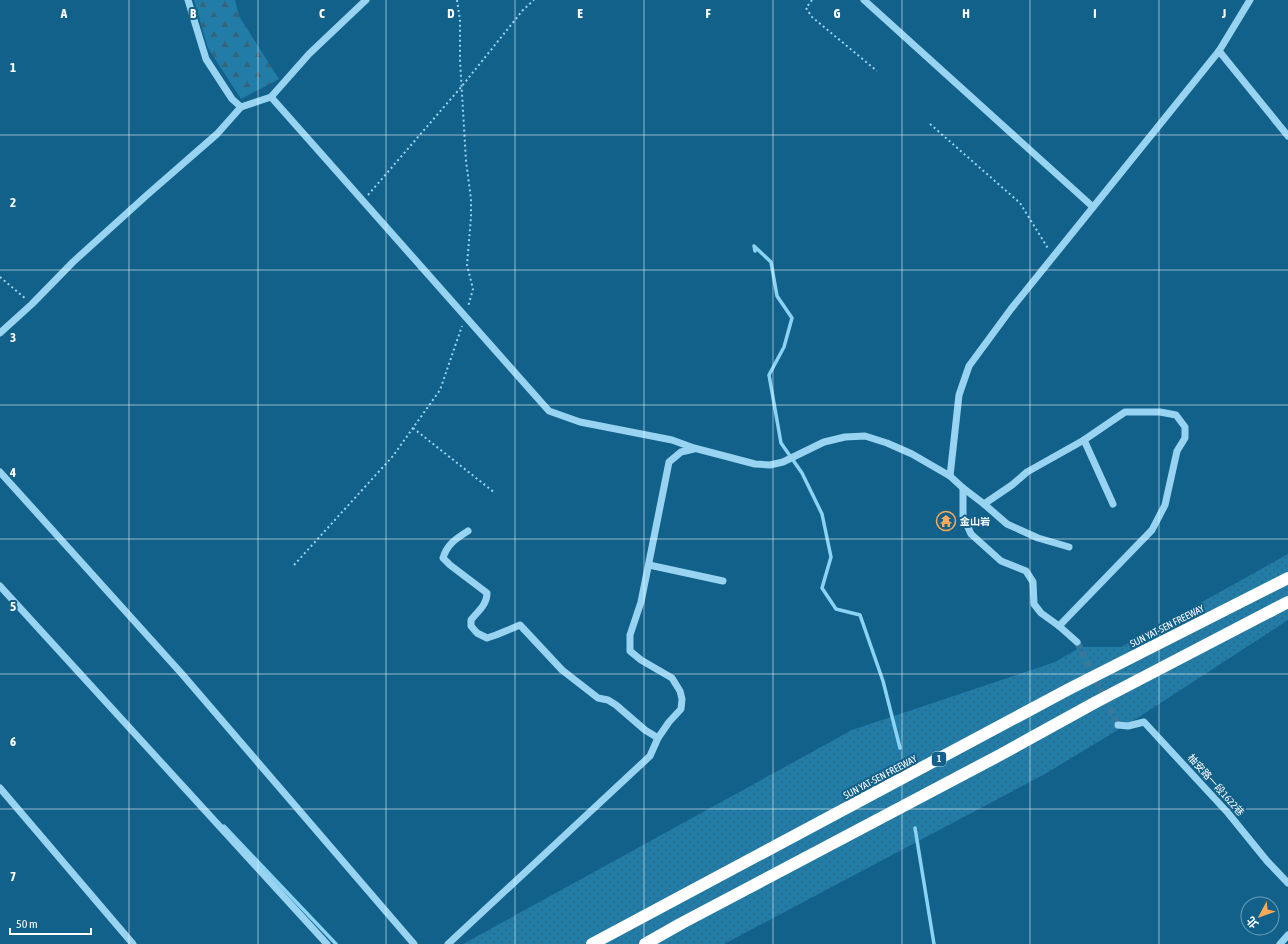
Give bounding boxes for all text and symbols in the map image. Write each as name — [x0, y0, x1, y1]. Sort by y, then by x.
text: A — [60, 6, 68, 21]
text: B — [190, 6, 197, 21]
text: C — [319, 6, 325, 21]
text: D — [447, 6, 455, 21]
text: E — [577, 6, 583, 21]
text: F — [705, 6, 711, 21]
text: G — [834, 6, 841, 21]
text: H — [962, 6, 970, 21]
text: I — [1093, 6, 1097, 21]
text: J — [1221, 6, 1226, 21]
text: 1 — [10, 60, 16, 75]
text: 2 — [10, 195, 16, 210]
text: 3 — [10, 330, 16, 345]
text: 4 — [9, 465, 16, 480]
temple icon: 金山岩 — [935, 510, 957, 532]
place label: 金山岩 — [959, 516, 990, 527]
text: 5 — [10, 599, 16, 614]
street label: SUN YAT-SEN FREEWAY — [1128, 602, 1206, 649]
text: 6 — [10, 734, 16, 749]
road number: 1 — [932, 752, 946, 766]
street label: 柚安路一段1622巷 — [1186, 752, 1246, 818]
street label: SUN YAT-SEN FREEWAY — [841, 753, 919, 801]
text: 7 — [10, 869, 16, 884]
north arrow — [1240, 896, 1280, 936]
scale bar — [10, 910, 91, 936]
text: 北 — [1244, 914, 1261, 931]
text: 50 m — [16, 917, 38, 931]

